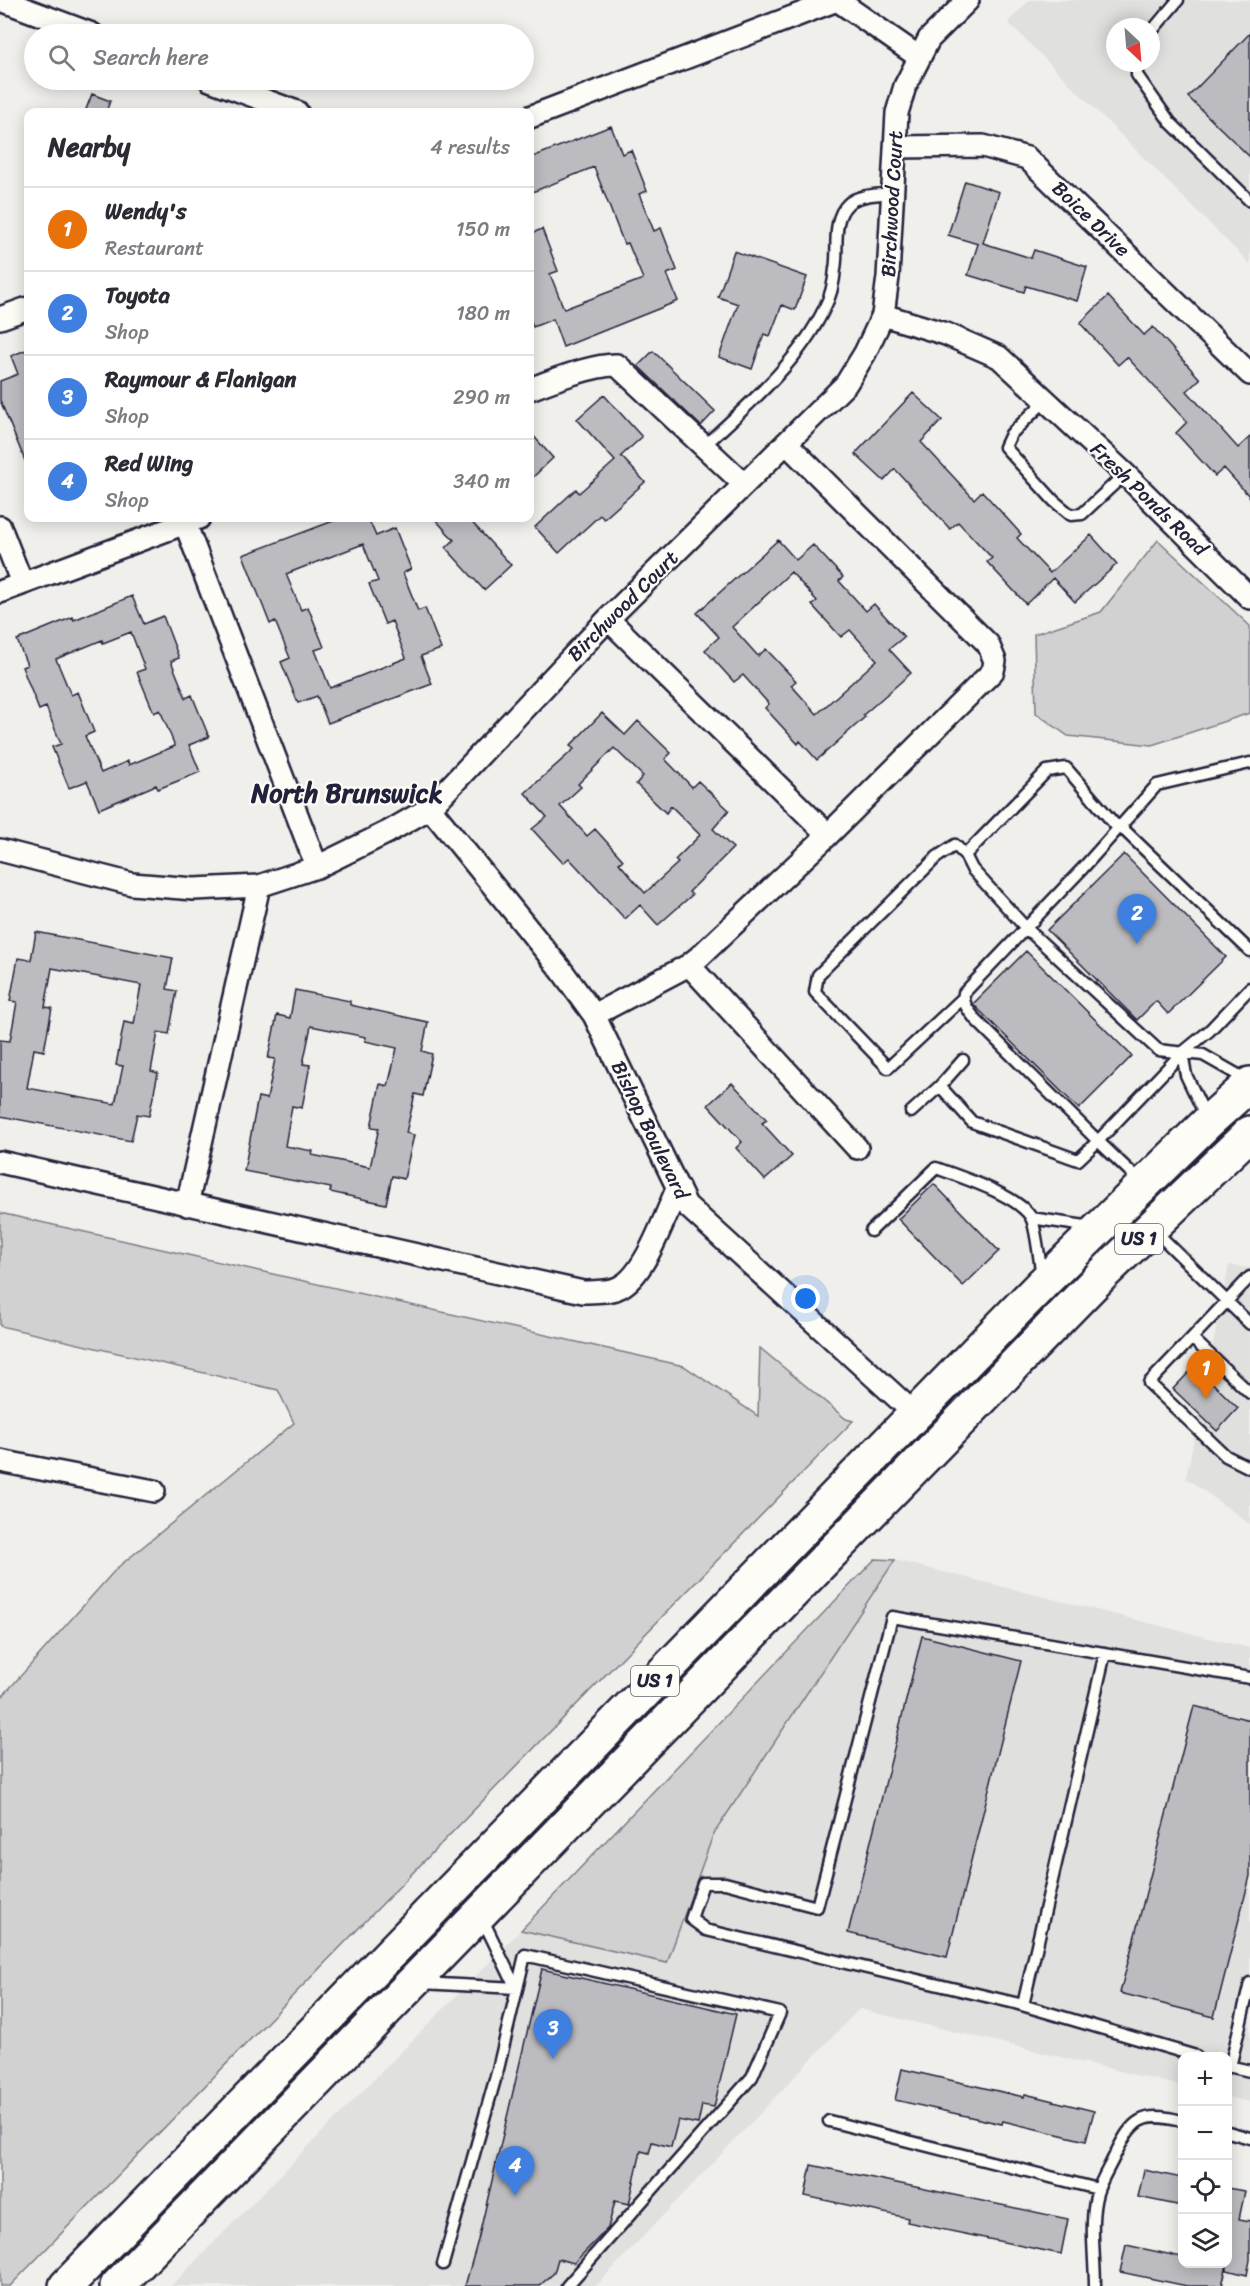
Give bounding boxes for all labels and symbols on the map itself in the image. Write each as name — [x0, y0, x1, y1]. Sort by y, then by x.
north arrow — [1106, 18, 1160, 72]
street label: Birchwood Court — [871, 130, 913, 278]
street label: Boice Drive — [1043, 172, 1139, 266]
street label: Fresh Ponds Road — [1082, 433, 1217, 566]
street label: Birchwood Court — [559, 542, 687, 670]
district label: North Brunswick — [250, 770, 443, 816]
pin: 2 — [1118, 894, 1156, 944]
street label: Bishop Boulevard — [601, 1054, 699, 1207]
road number: US 1 — [1115, 1224, 1163, 1254]
your location — [791, 1284, 820, 1313]
pin: 1 — [1186, 1350, 1226, 1399]
road number: US 1 — [631, 1666, 679, 1696]
pin: 3 — [534, 2010, 572, 2059]
pin: 4 — [496, 2146, 534, 2196]

